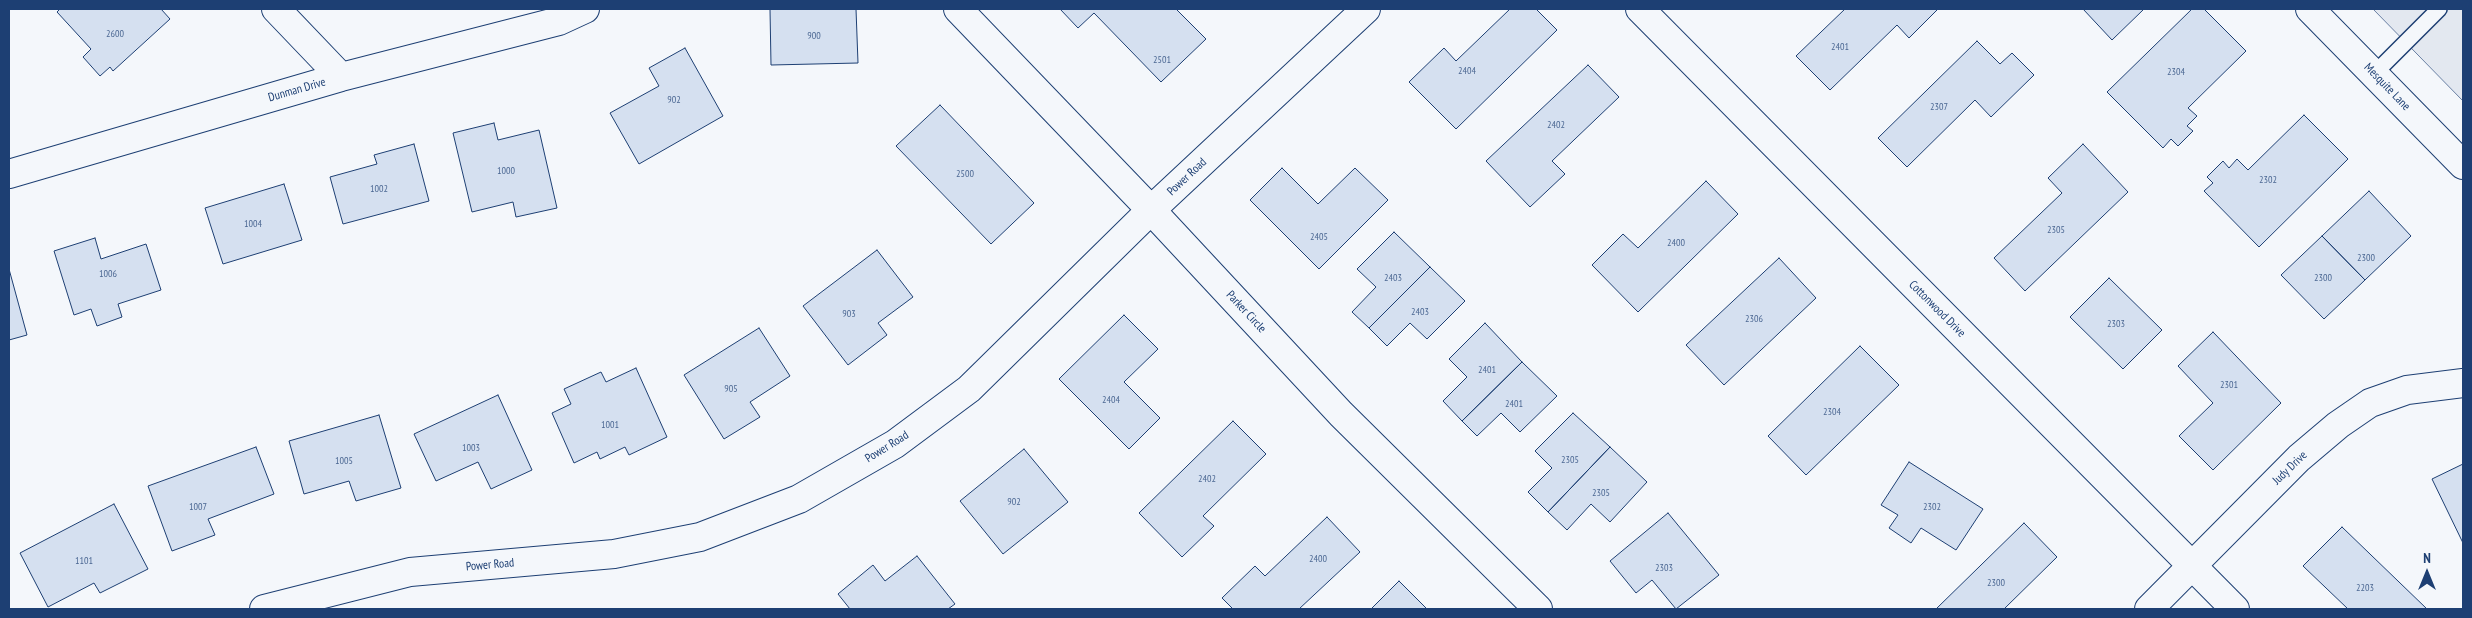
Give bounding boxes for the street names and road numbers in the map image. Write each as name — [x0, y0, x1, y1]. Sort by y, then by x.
street label: Mesquite Lane — [2361, 60, 2413, 114]
street label: Dunman Drive — [267, 75, 327, 105]
street label: Power Road — [1164, 155, 1210, 199]
street label: Cottonwood Drive — [1906, 278, 1968, 340]
street label: Parker Circle — [1223, 288, 1269, 336]
street label: Power Road — [863, 428, 911, 466]
street label: Judy Drive — [2270, 448, 2310, 488]
street label: Power Road — [465, 556, 515, 574]

